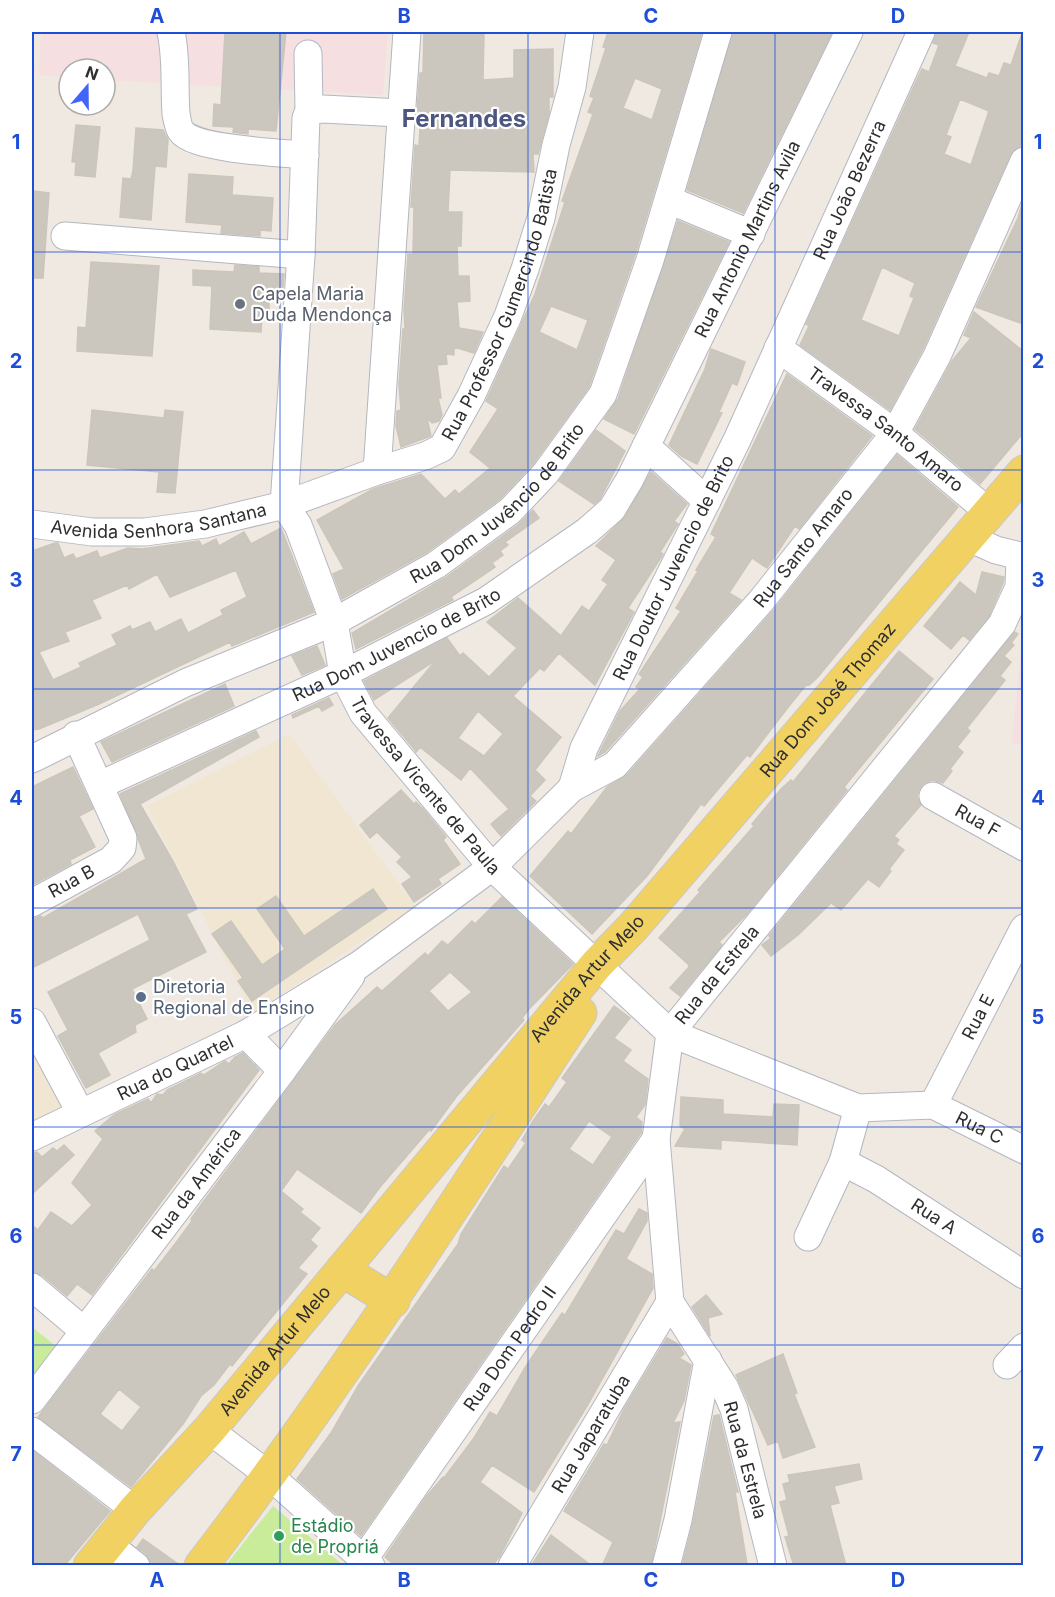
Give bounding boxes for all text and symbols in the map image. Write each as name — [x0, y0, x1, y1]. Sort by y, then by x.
text: A — [150, 4, 165, 28]
text: B — [397, 4, 411, 28]
text: C — [644, 4, 658, 28]
text: D — [891, 4, 905, 28]
north arrow — [57, 57, 117, 117]
text: N — [83, 61, 101, 84]
district label: Fernandes — [402, 104, 526, 133]
street label: Rua João Bezerra — [809, 117, 890, 263]
text: 1 — [12, 130, 20, 154]
text: 1 — [1034, 130, 1042, 154]
street label: Rua Antonio Martins Avila — [690, 137, 804, 341]
street label: Rua Professor Gumercindo Batista — [437, 167, 561, 444]
place label: Capela Maria Duda Mendonça — [252, 283, 392, 325]
marker: Capela Maria Duda Mendonça — [233, 297, 247, 311]
text: 2 — [10, 349, 22, 373]
text: 2 — [1032, 349, 1044, 373]
street label: Travessa Santo Amaro — [804, 362, 968, 496]
street label: Rua Dom Juvêncio de Brito — [406, 419, 588, 587]
street label: Rua Doutor Juvencio de Brito — [608, 451, 738, 684]
street label: Rua Santo Amaro — [749, 483, 857, 611]
street label: Avenida Senhora Santana — [50, 499, 269, 542]
text: 3 — [10, 568, 22, 592]
text: 3 — [1032, 568, 1044, 592]
street label: Rua Dom Juvencio de Brito — [289, 583, 505, 706]
street label: Rua Dom José Thomaz — [755, 618, 900, 781]
street label: Travessa Vicente de Paula — [346, 693, 505, 879]
text: 4 — [9, 786, 23, 810]
text: 4 — [1031, 786, 1045, 810]
street label: Rua F — [952, 800, 1004, 841]
street label: Rua B — [45, 860, 98, 902]
street label: Avenida Artur Melo — [526, 910, 649, 1046]
street label: Rua da Estrela — [670, 921, 763, 1028]
place label: Diretoria Regional de Ensino — [153, 976, 315, 1018]
marker: Diretoria Regional de Ensino — [134, 990, 148, 1004]
street label: Rua E — [957, 990, 998, 1043]
text: 5 — [10, 1005, 22, 1029]
text: 5 — [1032, 1005, 1044, 1029]
street label: Rua do Quartel — [114, 1031, 237, 1104]
street label: Rua C — [952, 1107, 1007, 1148]
street label: Rua da América — [147, 1123, 245, 1243]
street label: Rua A — [907, 1194, 961, 1238]
text: 6 — [10, 1224, 23, 1248]
text: 6 — [1032, 1224, 1045, 1248]
street label: Avenida Artur Melo — [215, 1281, 335, 1420]
street label: Rua Dom Pedro II — [459, 1282, 560, 1415]
street label: Rua Japaratuba — [547, 1371, 634, 1496]
street label: Rua da Estrela — [720, 1399, 771, 1521]
text: 7 — [10, 1442, 22, 1466]
text: 7 — [1032, 1442, 1044, 1466]
place label: Estádio de Propriá — [291, 1515, 379, 1557]
marker: Estádio de Propriá — [272, 1529, 286, 1543]
text: A — [150, 1568, 165, 1592]
text: B — [397, 1568, 411, 1592]
text: C — [644, 1568, 658, 1592]
text: D — [891, 1568, 905, 1592]

